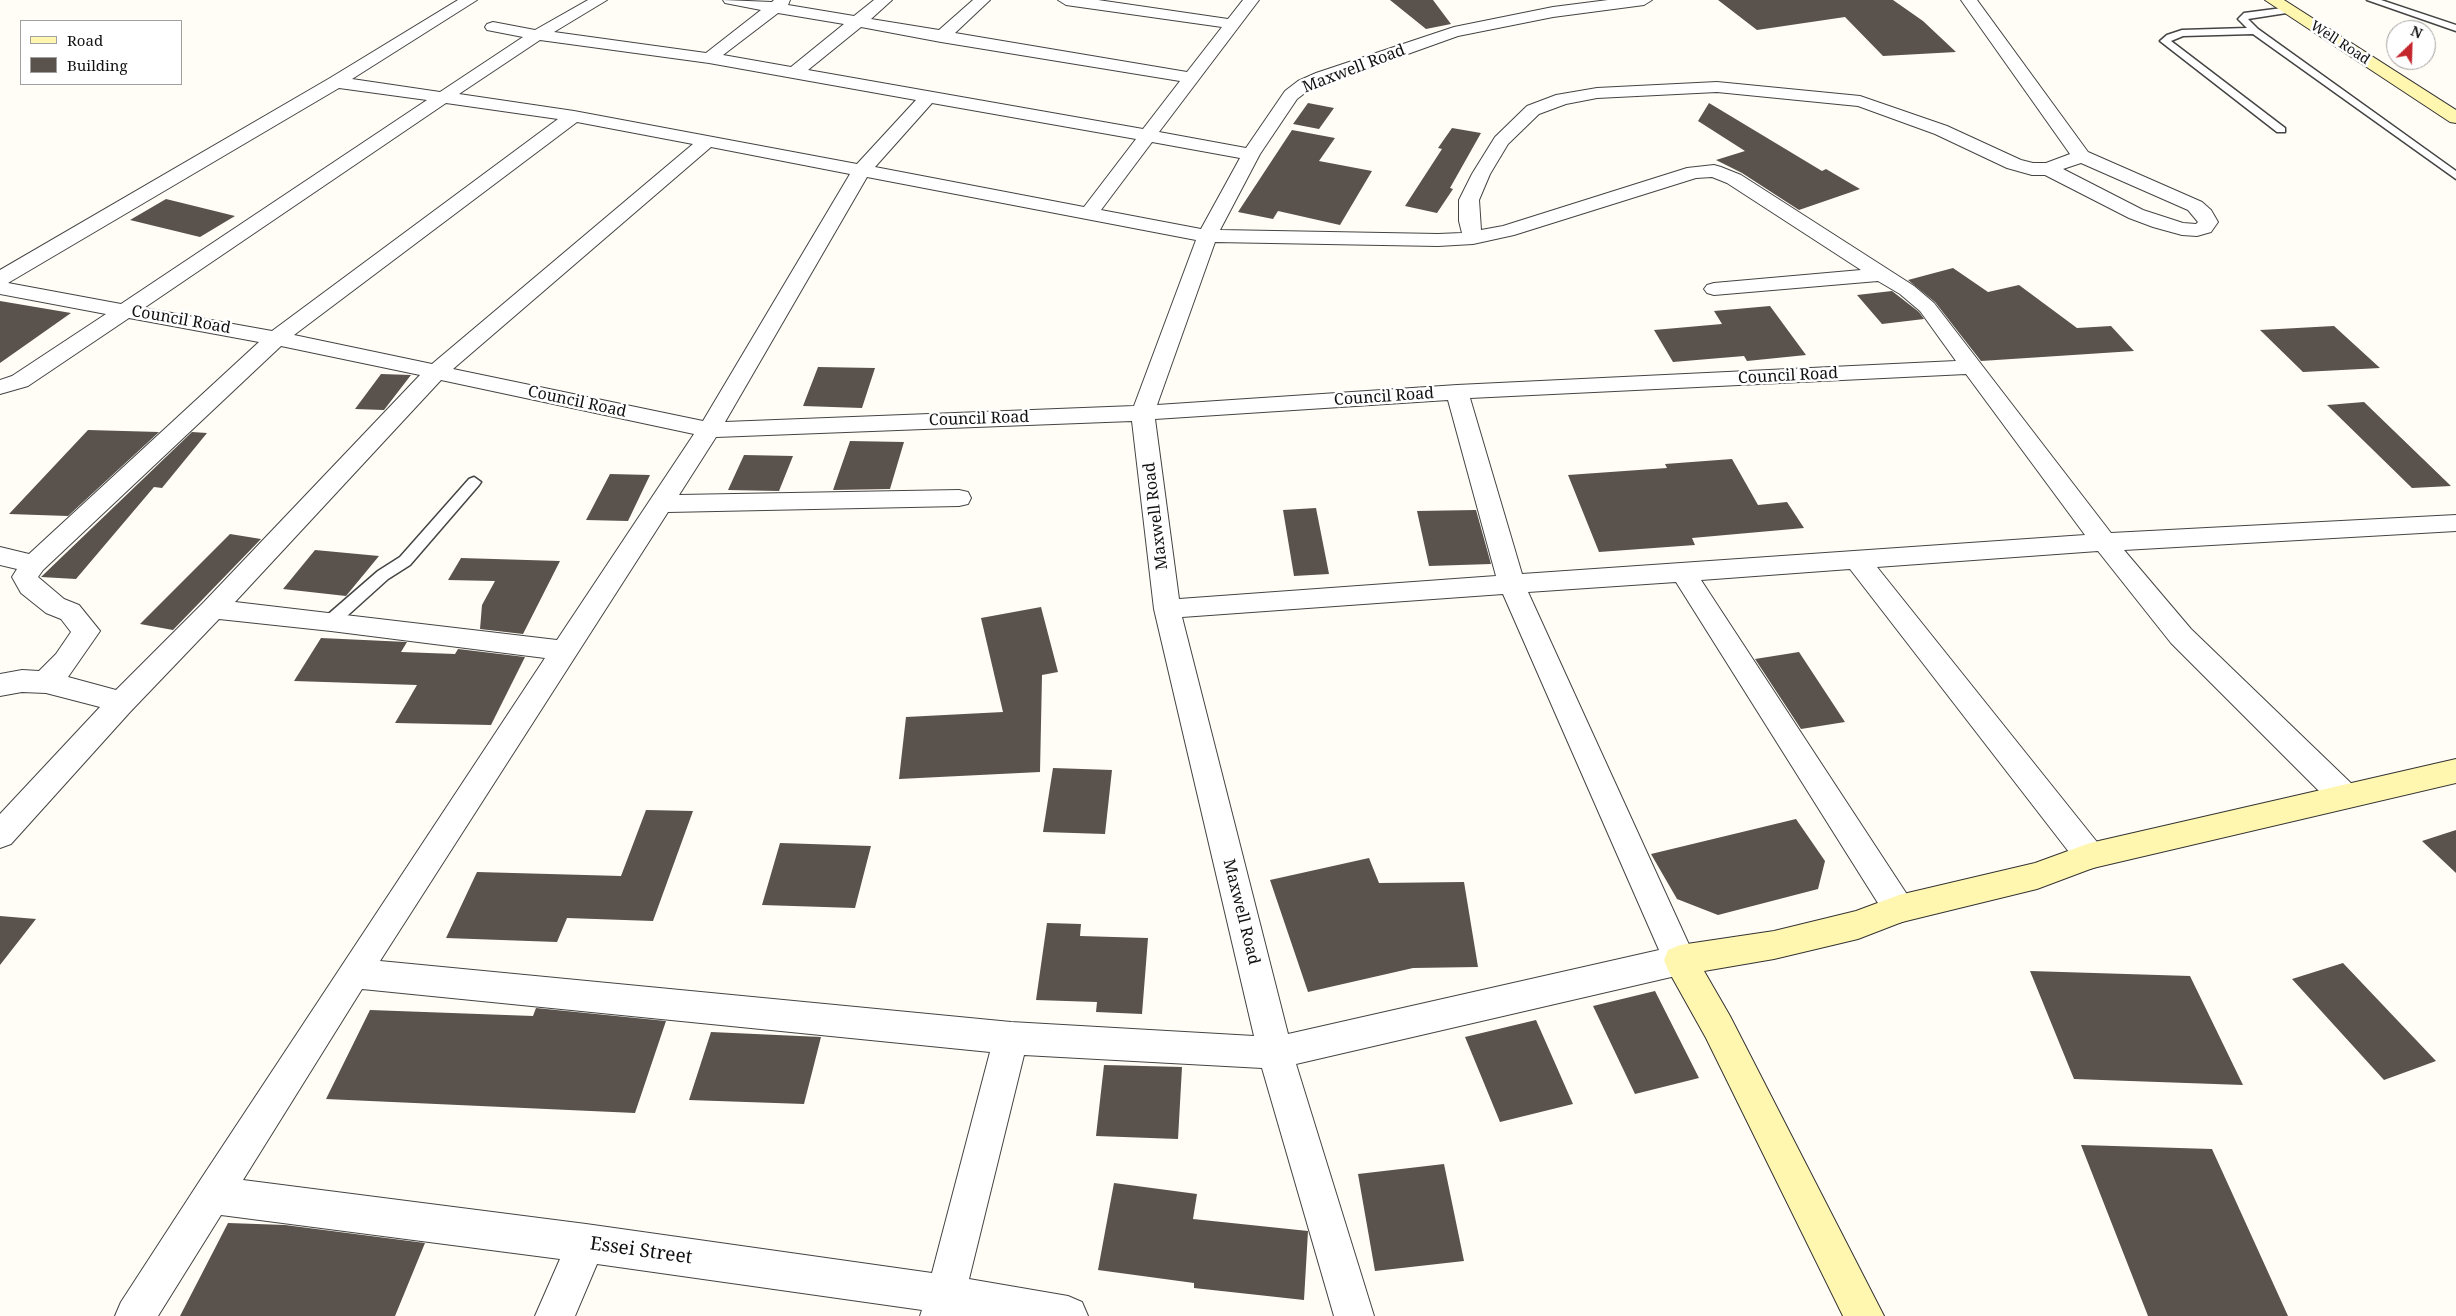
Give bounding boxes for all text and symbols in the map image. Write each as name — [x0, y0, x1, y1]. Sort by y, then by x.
street label: Well Road — [2307, 18, 2373, 68]
legend — [20, 20, 182, 85]
north arrow — [2386, 20, 2436, 70]
text: N — [2408, 21, 2426, 43]
text: Road — [67, 30, 103, 50]
street label: Maxwell Road — [1300, 41, 1408, 97]
text: Building — [67, 55, 128, 75]
street label: Council Road — [130, 302, 232, 338]
street label: Council Road — [1737, 364, 1839, 388]
street label: Council Road — [526, 382, 628, 422]
street label: Council Road — [1333, 384, 1435, 410]
street label: Council Road — [929, 408, 1029, 430]
street label: Maxwell Road — [1140, 461, 1172, 571]
street label: Maxwell Road — [1219, 857, 1263, 967]
street label: Essei Street — [588, 1233, 694, 1269]

